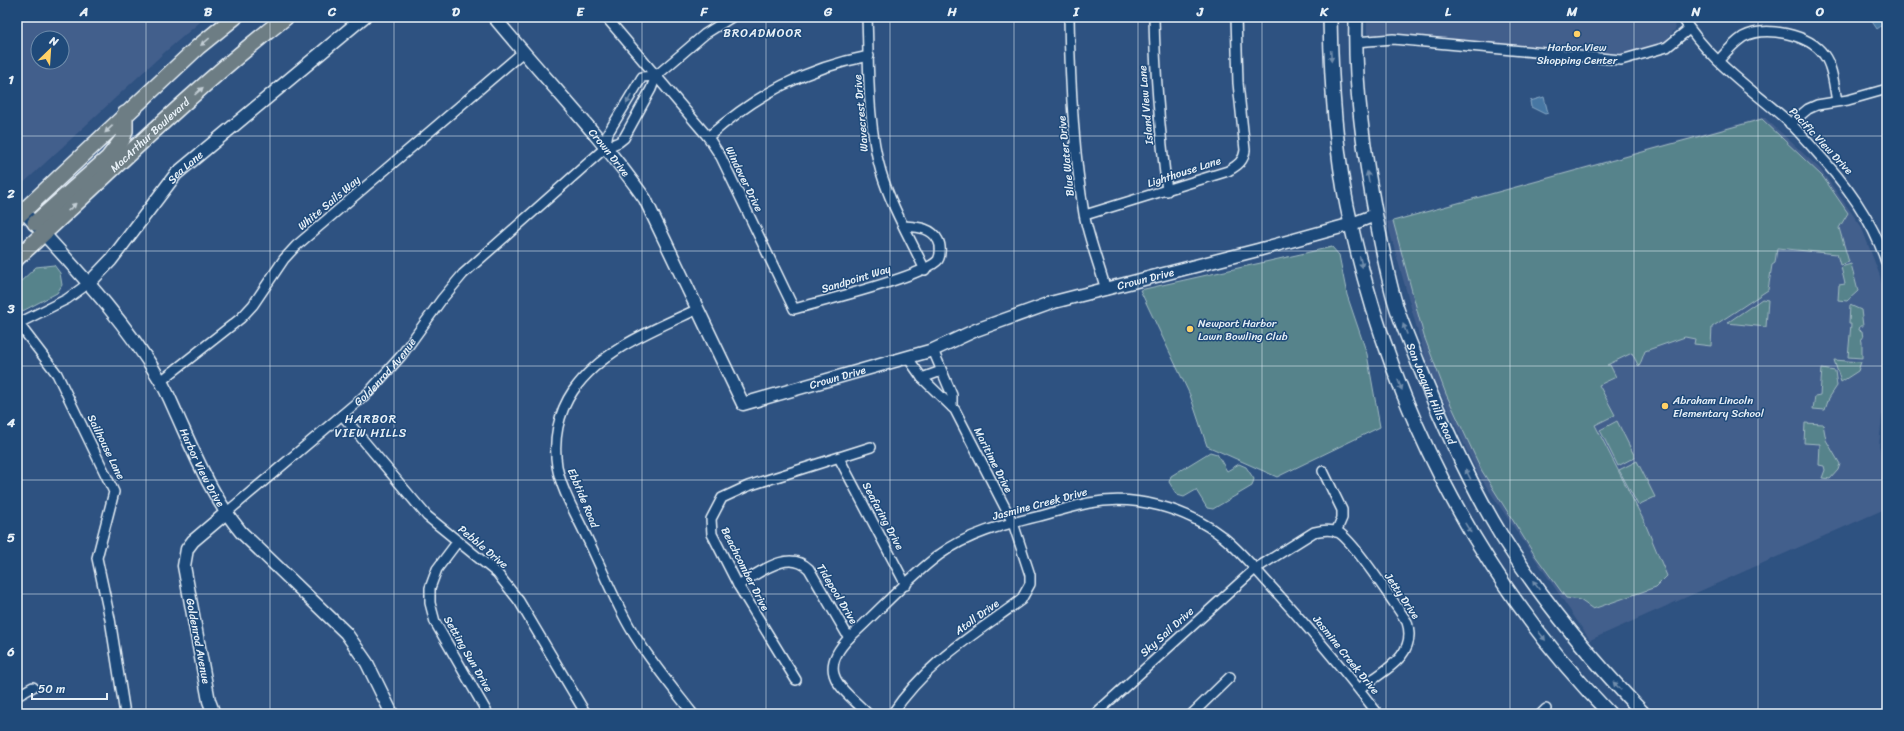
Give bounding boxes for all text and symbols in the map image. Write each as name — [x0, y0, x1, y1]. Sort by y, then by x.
text: A — [79, 0, 88, 23]
text: B — [204, 0, 213, 23]
text: C — [327, 0, 337, 23]
text: D — [452, 0, 460, 23]
text: E — [576, 0, 585, 23]
text: F — [699, 0, 708, 23]
text: G — [823, 0, 833, 23]
text: H — [946, 0, 957, 23]
text: I — [1072, 0, 1080, 23]
text: J — [1196, 0, 1204, 23]
text: K — [1319, 0, 1329, 23]
text: L — [1445, 0, 1452, 23]
text: M — [1566, 0, 1578, 23]
text: N — [1690, 0, 1701, 23]
text: O — [1815, 0, 1825, 23]
district label: BROADMOOR — [723, 22, 803, 44]
marker: Harbor View Shopping Center — [1572, 29, 1582, 39]
north arrow — [30, 30, 70, 70]
text: N — [46, 31, 62, 52]
one-way arrow — [200, 37, 211, 46]
place label: Harbor View Shopping Center — [1537, 38, 1619, 70]
one-way arrow — [1327, 50, 1334, 62]
street label: Island View Lane — [1133, 64, 1159, 146]
text: 1 — [8, 68, 14, 91]
street label: Wavecrest Drive — [848, 73, 874, 153]
one-way arrow — [194, 86, 204, 96]
street label: MacArthur Boulevard — [105, 92, 195, 177]
one-way arrow — [626, 93, 632, 105]
street label: Pacific View Drive — [1784, 103, 1858, 180]
street label: Blue Water Drive — [1052, 114, 1080, 197]
street label: Crown Drive — [584, 124, 635, 181]
one-way arrow — [104, 125, 115, 134]
street label: Windover Drive — [720, 143, 768, 216]
street label: Sea Lane — [162, 145, 208, 188]
street label: Lighthouse Lane — [1145, 151, 1224, 193]
one-way arrow — [1365, 170, 1371, 183]
street label: White Sails Way — [293, 171, 365, 235]
text: 2 — [6, 182, 15, 205]
one-way arrow — [67, 203, 78, 212]
one-way arrow — [1358, 255, 1364, 268]
street label: Sandpoint Way — [819, 259, 893, 299]
street label: Crown Drive — [1115, 262, 1177, 295]
text: 3 — [6, 297, 15, 320]
place label: Newport Harbor Lawn Bowling Club — [1198, 314, 1288, 346]
one-way arrow — [1402, 323, 1408, 335]
marker: Newport Harbor Lawn Bowling Club — [1185, 324, 1195, 334]
street label: Goldenrod Avenue — [349, 333, 421, 411]
street label: San Joaquin Hills Road — [1401, 340, 1462, 449]
street label: Crown Drive — [807, 360, 869, 394]
one-way arrow — [1398, 380, 1404, 392]
place label: Abraham Lincoln Elementary School — [1672, 391, 1765, 423]
marker: Abraham Lincoln Elementary School — [1660, 401, 1670, 411]
district label: HARBOR VIEW HILLS — [335, 408, 407, 444]
text: 4 — [6, 411, 16, 434]
street label: Sailhouse Lane — [82, 411, 130, 483]
street label: Maritime Drive — [968, 424, 1018, 497]
street label: Harbor View Drive — [174, 425, 230, 511]
street label: Ebbtide Road — [562, 465, 605, 532]
one-way arrow — [1465, 468, 1472, 480]
street label: Seafaring Drive — [857, 478, 909, 554]
street label: Jasmine Creek Drive — [989, 482, 1090, 526]
street label: Pebble Drive — [454, 520, 513, 574]
one-way arrow — [1465, 522, 1472, 533]
street label: Beachcomber Drive — [716, 524, 775, 615]
text: 5 — [7, 526, 15, 549]
street label: Tidepool Drive — [811, 560, 863, 629]
street label: Jetty Drive — [1379, 568, 1425, 624]
one-way arrow — [1532, 579, 1540, 590]
street label: Atoll Drive — [950, 594, 1004, 640]
street label: Goldenrod Avenue — [180, 597, 216, 686]
street label: Sky Sail Drive — [1135, 602, 1199, 662]
street label: Jasmine Creek Drive — [1307, 610, 1384, 699]
street label: Setting Sun Drive — [438, 612, 498, 696]
one-way arrow — [1538, 630, 1547, 641]
text: 6 — [6, 640, 15, 663]
scale bar — [32, 675, 107, 701]
text: 50 m — [38, 678, 65, 700]
one-way arrow — [1612, 681, 1622, 691]

